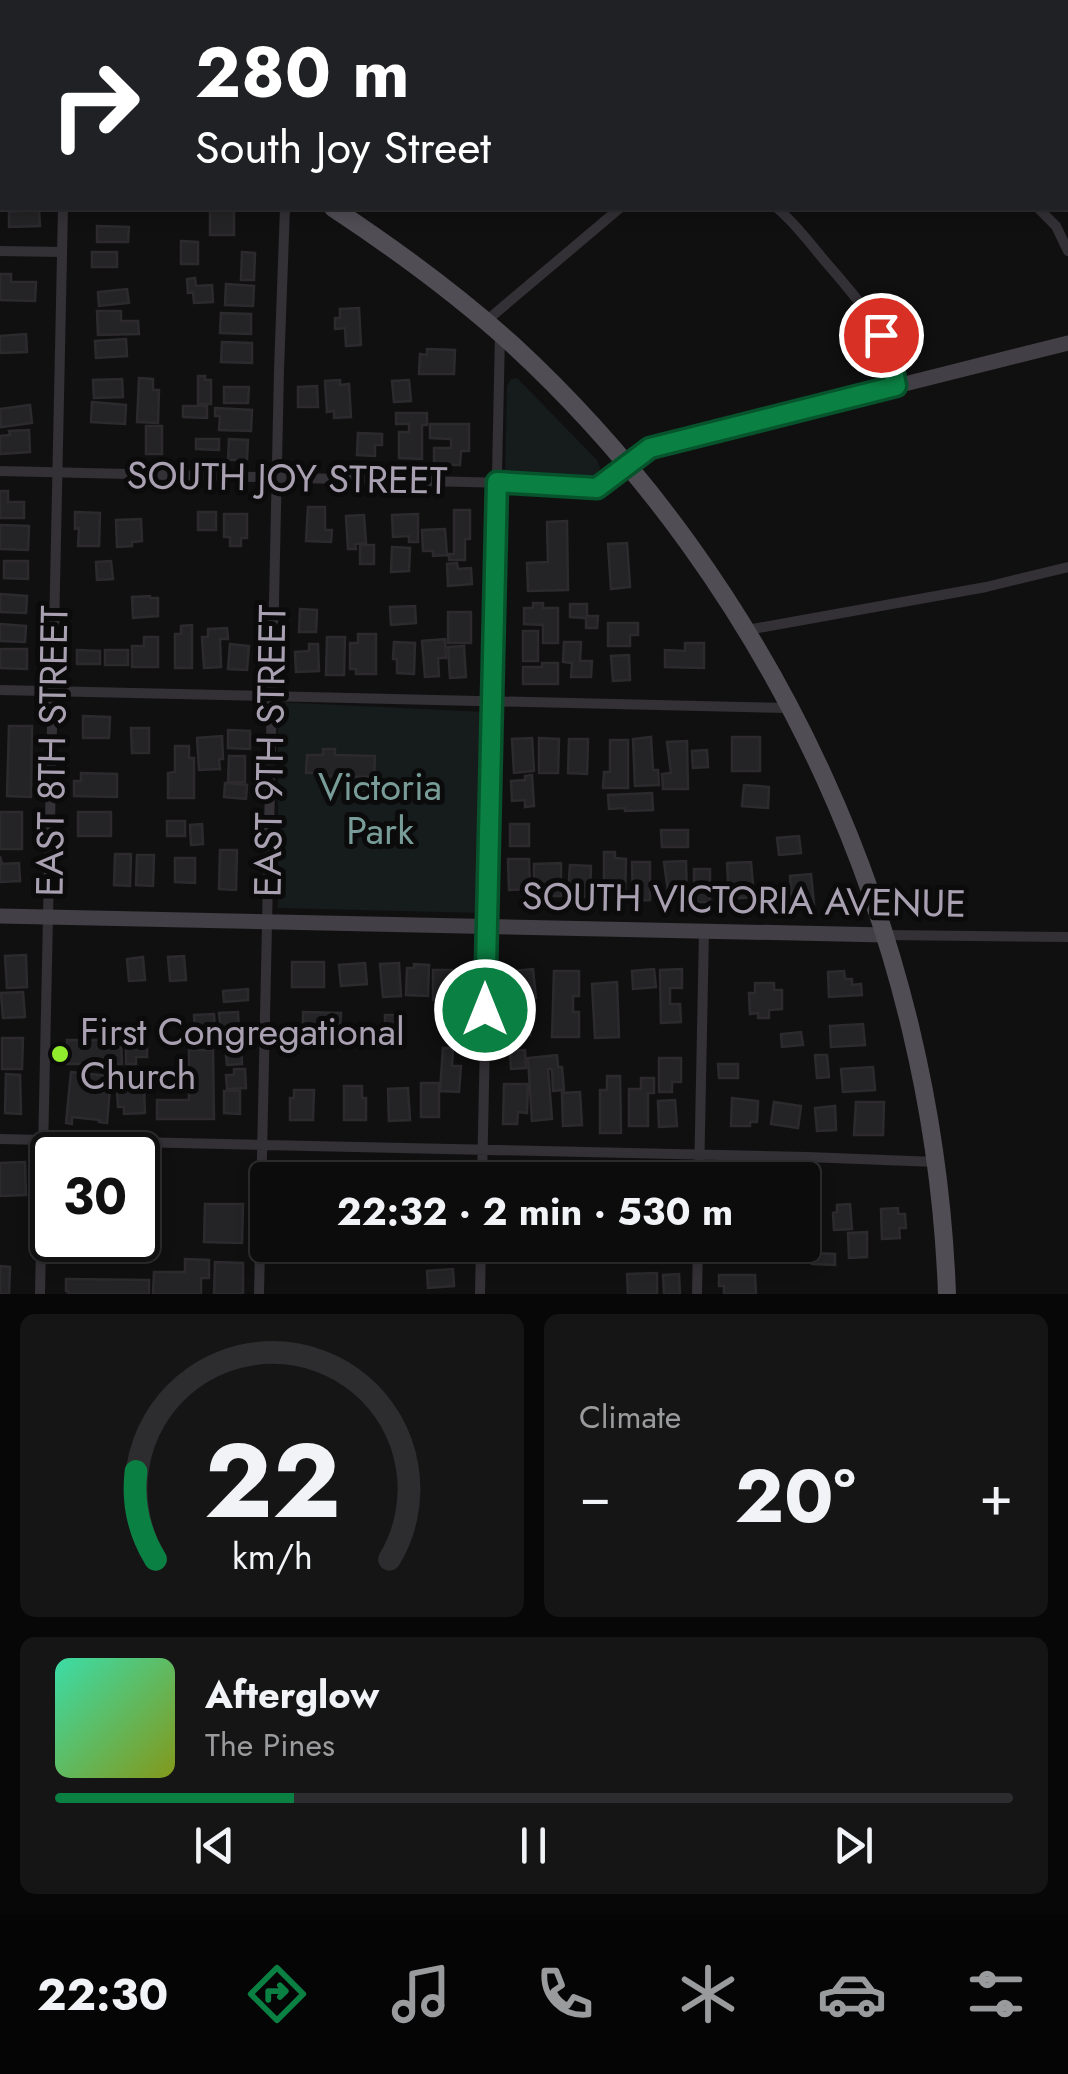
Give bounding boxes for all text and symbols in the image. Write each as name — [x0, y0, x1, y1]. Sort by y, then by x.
text: 280 m — [195, 22, 410, 123]
icon: right — [30, 40, 160, 170]
text: South Joy Street — [195, 115, 491, 180]
pin — [839, 293, 924, 378]
icon: arrive — [854, 308, 909, 363]
street label: SOUTH JOY STREET — [126, 447, 448, 508]
street label: EAST 9TH STREET — [239, 604, 300, 898]
street label: EAST 8TH STREET — [21, 605, 82, 897]
park label: Victoria Park — [318, 759, 442, 858]
street label: SOUTH VICTORIA AVENUE — [521, 868, 967, 931]
position arrow — [433, 958, 537, 1062]
place label: First Congregational Church — [80, 1004, 405, 1103]
marker: First Congregational Church — [49, 1043, 71, 1065]
speed limit sign: 30 — [30, 1132, 160, 1262]
text: 22:32 · 2 min · 530 m — [337, 1184, 733, 1239]
text: Climate — [579, 1394, 681, 1440]
text: 22 — [204, 1406, 340, 1556]
text: 20° — [735, 1442, 856, 1550]
text: − — [579, 1456, 611, 1536]
text: + — [979, 1456, 1013, 1536]
text: km/h — [232, 1531, 312, 1582]
text: Afterglow — [205, 1667, 379, 1722]
text: The Pines — [205, 1722, 335, 1768]
icon: previous — [187, 1818, 242, 1873]
icon: pause — [506, 1818, 561, 1873]
icon: next — [826, 1818, 881, 1873]
icon: directions — [242, 1959, 312, 2029]
icon: music — [386, 1959, 456, 2029]
icon: phone — [530, 1959, 600, 2029]
icon: climate — [673, 1959, 743, 2029]
icon: car — [817, 1959, 887, 2029]
icon: filters — [961, 1959, 1031, 2029]
text: 22:30 — [37, 1962, 168, 2027]

